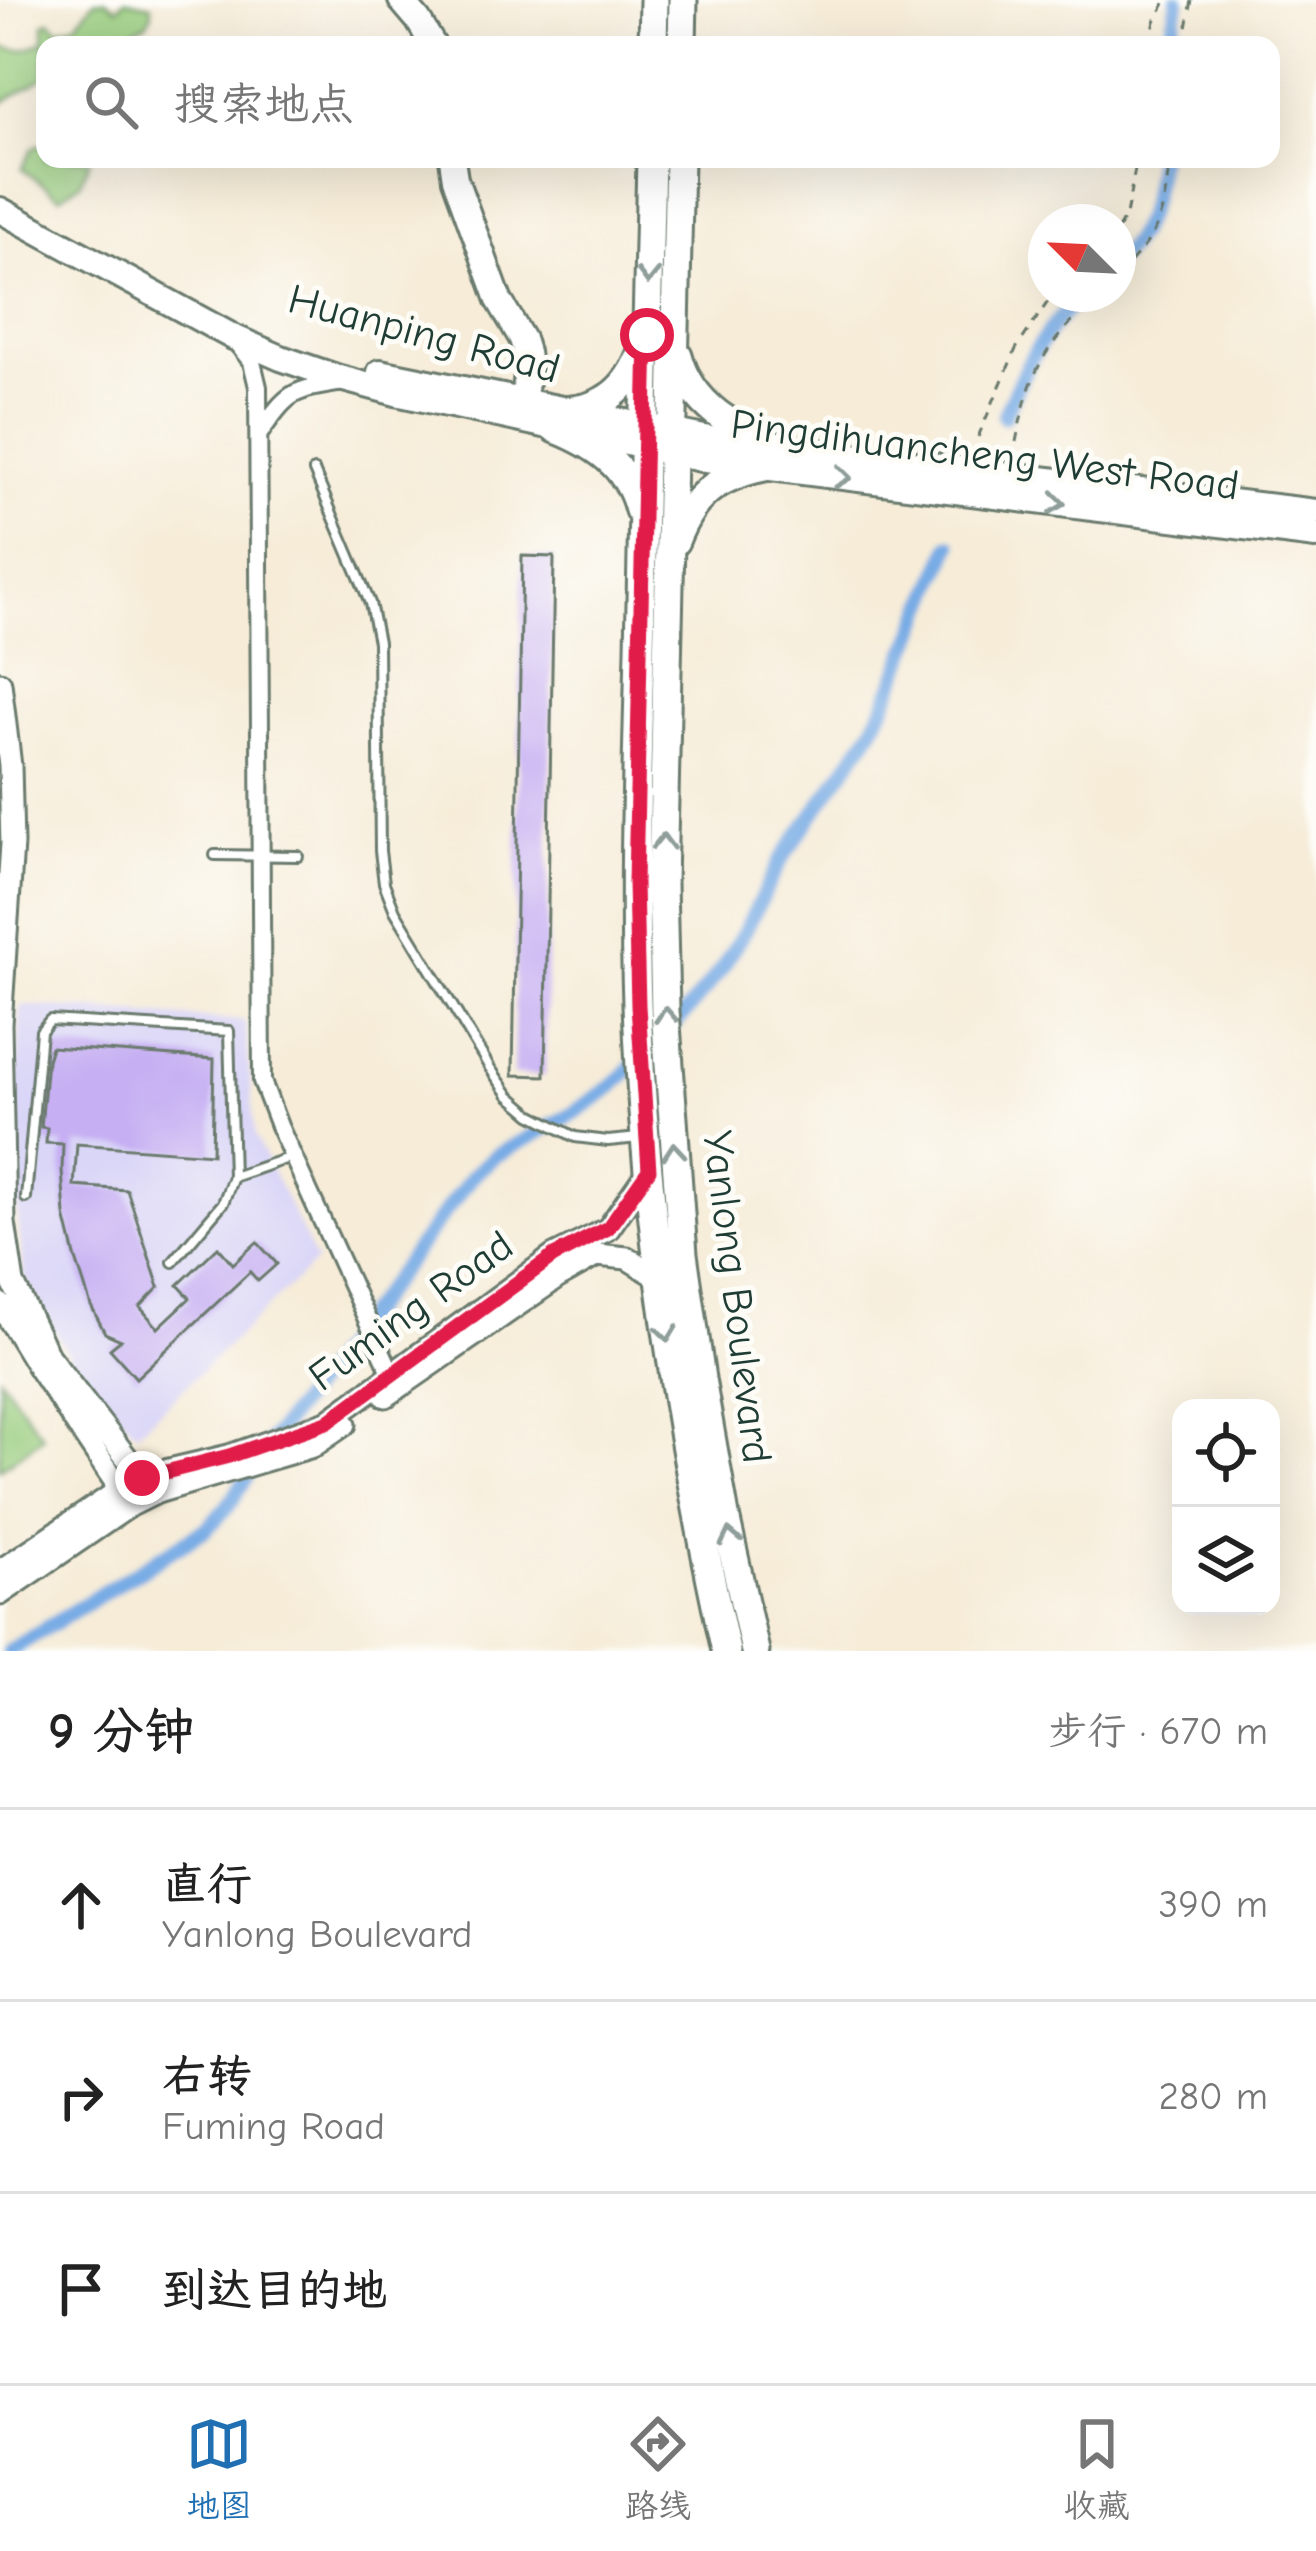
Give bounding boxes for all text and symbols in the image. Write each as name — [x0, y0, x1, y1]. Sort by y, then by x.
search box — [36, 36, 1280, 168]
icon: search — [78, 69, 144, 135]
text: 搜索地点 — [174, 78, 354, 130]
north arrow — [1028, 204, 1136, 312]
one-way arrow — [636, 267, 662, 286]
street label: Huanping Road — [283, 274, 565, 394]
route start — [620, 308, 674, 362]
street label: Pingdihuancheng West Road — [728, 400, 1242, 510]
one-way arrow — [833, 463, 853, 489]
one-way arrow — [1047, 490, 1067, 516]
one-way arrow — [649, 832, 675, 851]
one-way arrow — [653, 1005, 679, 1024]
street label: Yanlong Boulevard — [692, 1128, 782, 1466]
one-way arrow — [661, 1141, 687, 1160]
street label: Fuming Road — [299, 1221, 523, 1401]
one-way arrow — [653, 1323, 679, 1343]
map controls — [1172, 1399, 1280, 1615]
button: locate — [1172, 1399, 1280, 1507]
route end — [115, 1451, 169, 1505]
button: layers — [1172, 1507, 1280, 1615]
one-way arrow — [718, 1527, 743, 1547]
text: 9 分钟 — [48, 1702, 195, 1761]
text: 步行 · 670 m — [1048, 1709, 1268, 1754]
text: 直行 — [162, 1858, 252, 1910]
icon: ahead — [48, 1872, 114, 1938]
text: 390 m — [1159, 1882, 1268, 1927]
text: Yanlong Boulevard — [162, 1912, 472, 1957]
text: 右转 — [162, 2050, 252, 2102]
icon: right — [48, 2064, 114, 2130]
text: 280 m — [1158, 2074, 1268, 2119]
text: Fuming Road — [162, 2104, 385, 2149]
icon: arrive — [48, 2256, 114, 2322]
text: 到达目的地 — [162, 2264, 387, 2316]
tab: 地图 — [186, 2411, 252, 2526]
tab: 路线 — [625, 2411, 691, 2526]
tab: 收藏 — [1064, 2411, 1130, 2526]

